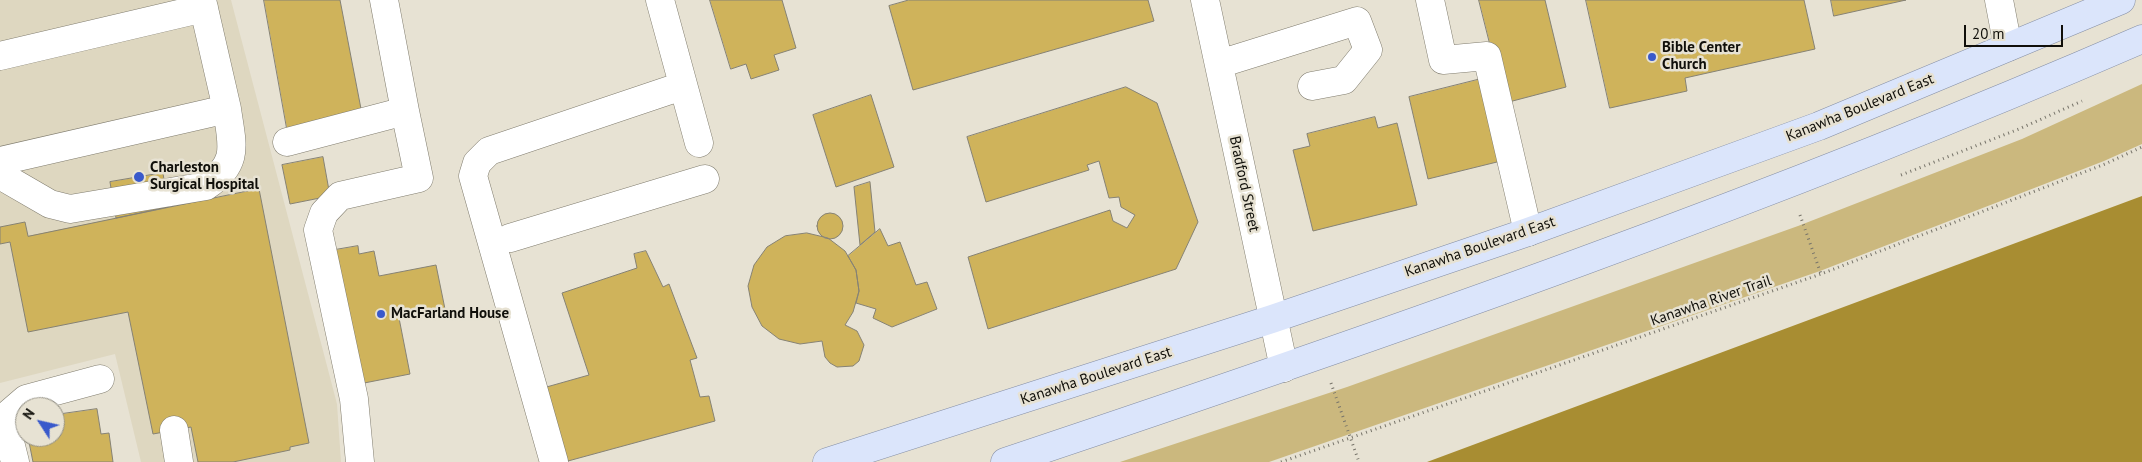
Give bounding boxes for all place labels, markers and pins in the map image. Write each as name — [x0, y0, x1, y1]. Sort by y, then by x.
place label: Bible Center Church — [1662, 39, 1740, 74]
marker: Bible Center Church — [1646, 51, 1658, 63]
place label: Charleston Surgical Hospital — [150, 159, 259, 194]
marker: Charleston Surgical Hospital — [132, 170, 146, 184]
place label: MacFarland House — [391, 305, 509, 323]
marker: MacFarland House — [375, 308, 387, 320]

